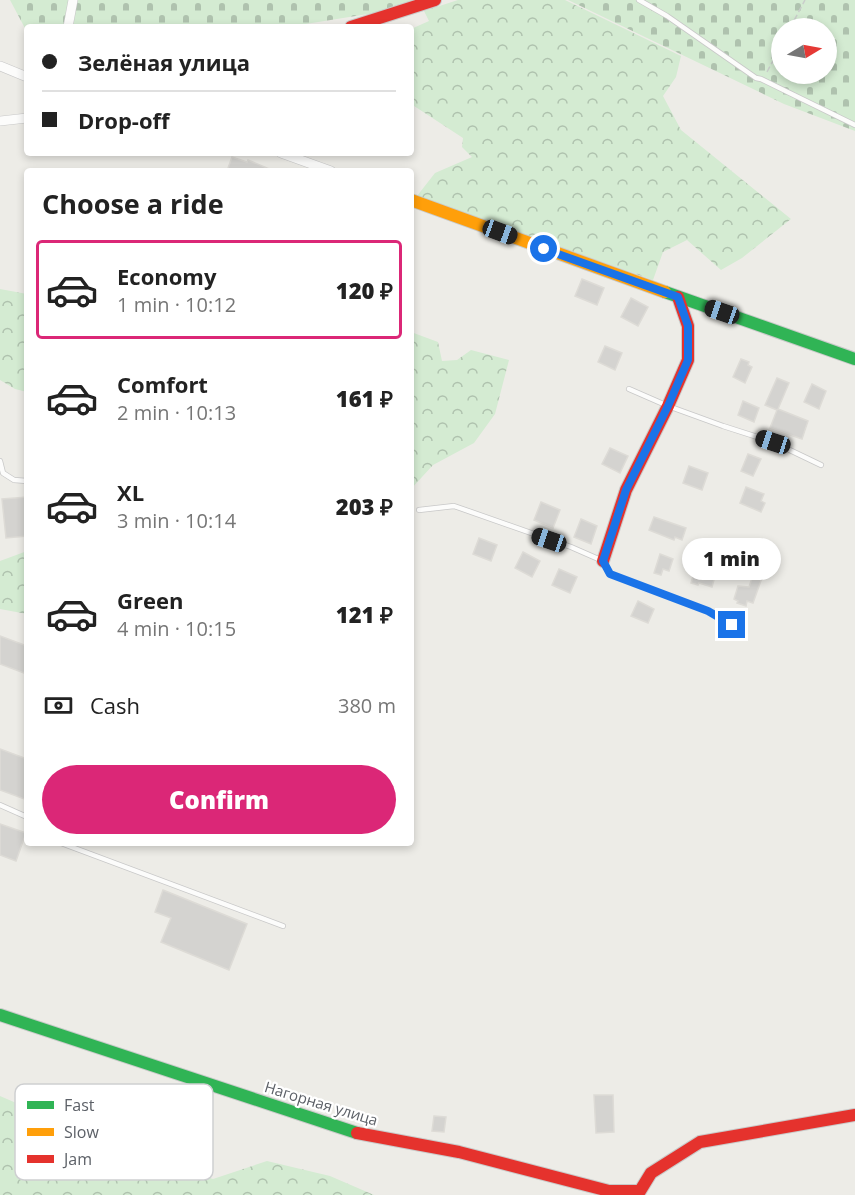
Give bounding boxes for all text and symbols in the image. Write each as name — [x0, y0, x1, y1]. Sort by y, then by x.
north arrow — [771, 18, 837, 84]
map controls — [771, 18, 837, 84]
text: Зелёная улица — [78, 47, 250, 77]
text: Drop-off — [78, 105, 170, 135]
text: Choose a ride — [42, 185, 224, 222]
car — [480, 217, 520, 247]
route start — [530, 235, 557, 262]
text: Economy — [117, 261, 216, 291]
icon: car — [45, 263, 99, 317]
text: 120 ₽ — [336, 275, 393, 305]
text: 1 min · 10:12 — [117, 291, 236, 318]
car — [702, 298, 742, 326]
text: Comfort — [117, 369, 208, 399]
icon: car — [45, 371, 99, 425]
text: 161 ₽ — [336, 383, 393, 413]
text: 2 min · 10:13 — [117, 399, 236, 426]
car — [753, 428, 793, 456]
text: XL — [117, 477, 144, 507]
icon: car — [45, 479, 99, 533]
text: 203 ₽ — [336, 491, 393, 521]
text: 3 min · 10:14 — [117, 507, 236, 534]
car — [529, 526, 569, 554]
callout: 1 min — [682, 538, 782, 580]
text: 1 min — [703, 545, 760, 572]
text: Green — [117, 585, 183, 615]
icon: car — [45, 587, 99, 641]
text: 121 ₽ — [336, 599, 393, 629]
route end — [718, 611, 745, 638]
text: 4 min · 10:15 — [117, 615, 236, 642]
icon: cash — [42, 689, 75, 722]
text: Cash — [90, 690, 140, 720]
text: 380 m — [338, 692, 396, 719]
button: Confirm — [42, 765, 396, 834]
street label: Нагорная улица — [262, 1076, 380, 1130]
legend — [15, 1084, 213, 1180]
text: Fast — [64, 1094, 95, 1116]
text: Slow — [64, 1121, 99, 1143]
text: Jam — [62, 1148, 92, 1170]

